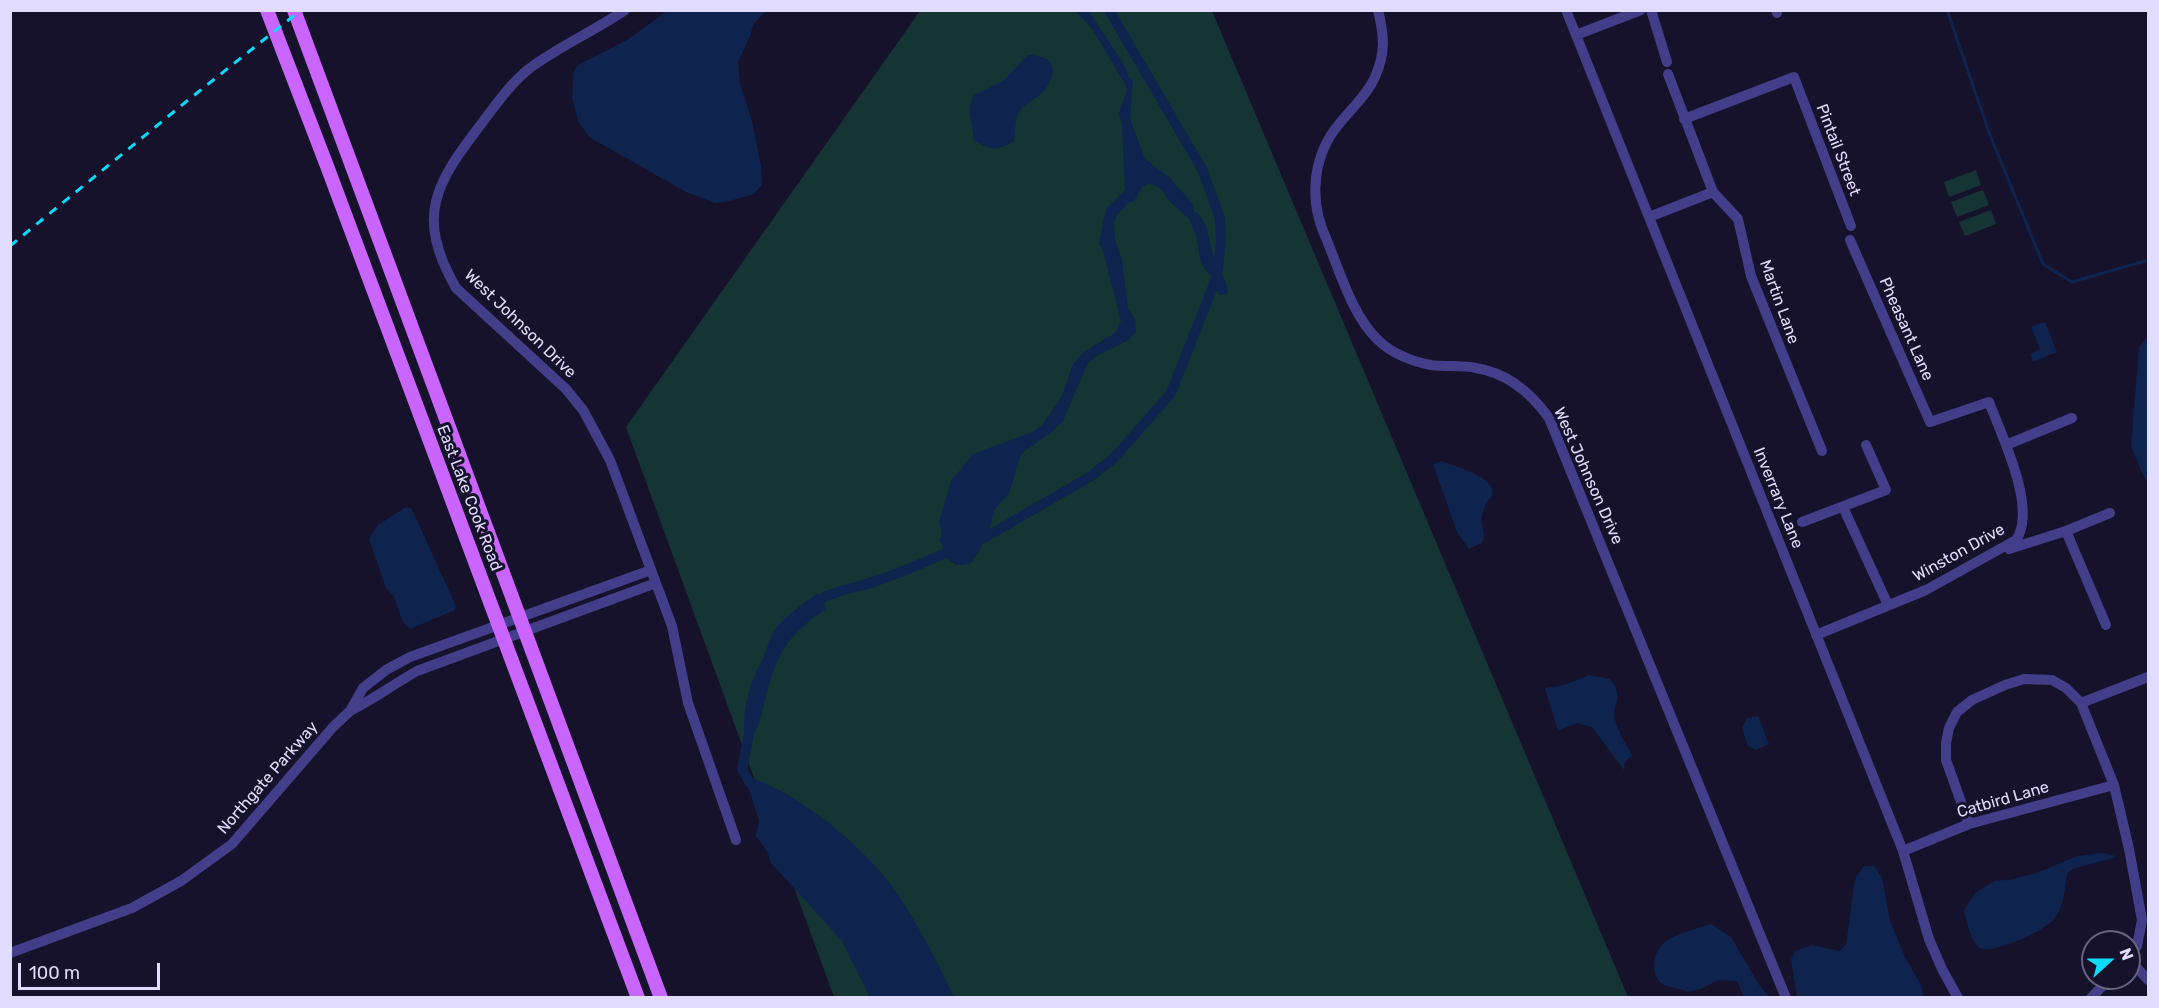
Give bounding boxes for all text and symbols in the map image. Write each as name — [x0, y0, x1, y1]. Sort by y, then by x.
street label: Pintail Street — [1812, 101, 1864, 199]
street label: Martin Lane — [1755, 257, 1803, 347]
street label: West Johnson Drive — [460, 266, 580, 382]
street label: Pheasant Lane — [1875, 274, 1937, 384]
street label: West Johnson Drive — [1549, 404, 1627, 548]
street label: East Lake Cook Road — [432, 422, 506, 574]
street label: Inverrary Lane — [1749, 445, 1807, 551]
street label: Winston Drive — [1910, 520, 2008, 586]
street label: Northgate Parkway — [214, 718, 322, 838]
street label: Catbird Lane — [1955, 778, 2051, 822]
north arrow — [2081, 930, 2141, 990]
text: N — [2115, 945, 2137, 963]
scale bar — [21, 951, 164, 989]
text: 100 m — [29, 962, 80, 984]

